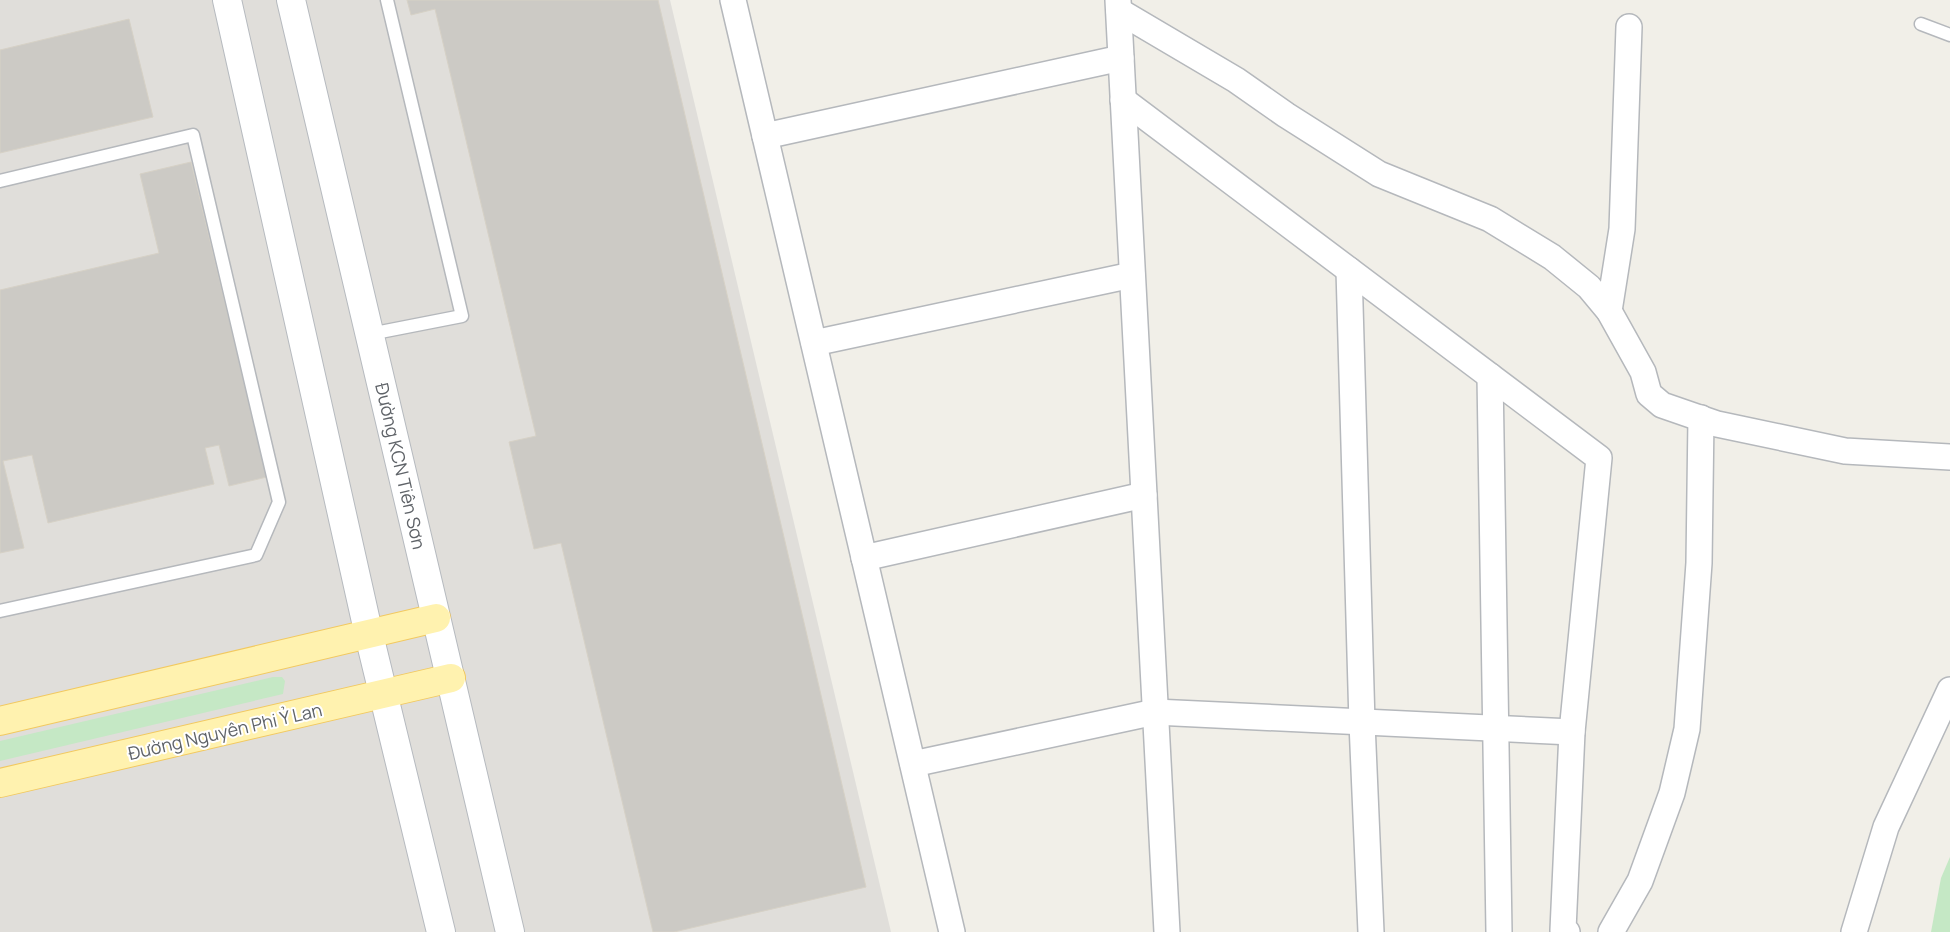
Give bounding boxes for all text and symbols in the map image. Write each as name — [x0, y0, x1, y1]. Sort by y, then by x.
street label: Đường KCN Tiên Sơn — [370, 381, 432, 551]
street label: Đường Nguyên Phi Ỷ Lan — [126, 697, 324, 765]

